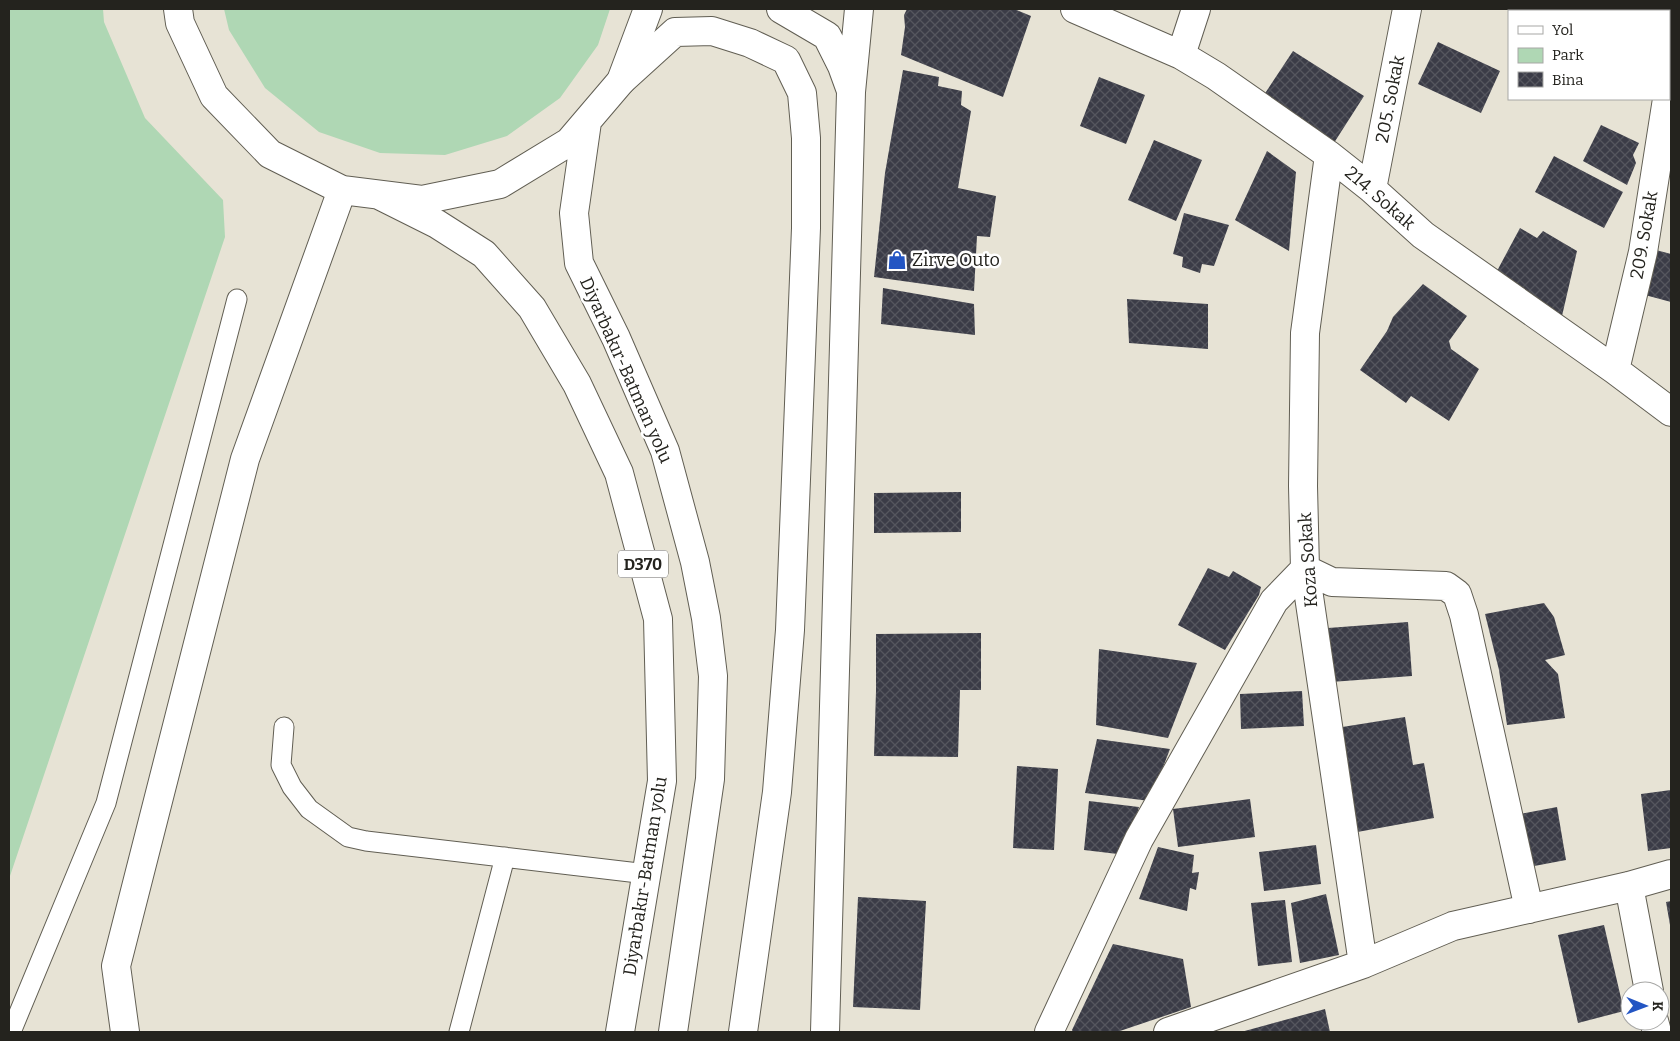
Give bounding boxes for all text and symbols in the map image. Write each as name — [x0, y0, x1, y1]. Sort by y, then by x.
legend — [1508, 10, 1670, 100]
text: Yol — [1552, 21, 1573, 39]
text: Park — [1552, 46, 1584, 64]
street label: 205. Sokak — [1371, 53, 1409, 145]
text: Bina — [1552, 71, 1584, 89]
street label: 214. Sokak — [1340, 162, 1420, 235]
street label: 209. Sokak — [1625, 188, 1663, 281]
shop icon: Zirve Outo — [886, 249, 908, 271]
place label: Zirve Outo — [912, 249, 1000, 271]
street label: Diyarbakır-Batman yolu — [575, 273, 677, 467]
street label: Koza Sokak — [1294, 511, 1322, 608]
road number: D370 — [618, 550, 668, 578]
street label: Diyarbakır-Batman yolu — [618, 775, 672, 977]
north arrow — [1620, 981, 1670, 1031]
text: K — [1649, 1001, 1666, 1011]

